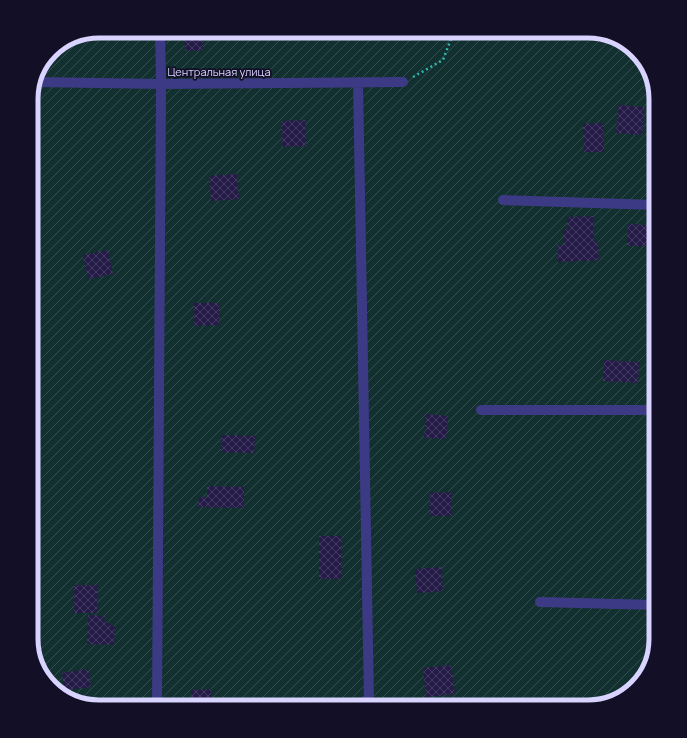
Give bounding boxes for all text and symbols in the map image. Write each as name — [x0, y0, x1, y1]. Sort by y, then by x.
street label: Центральная улица — [167, 64, 271, 79]

